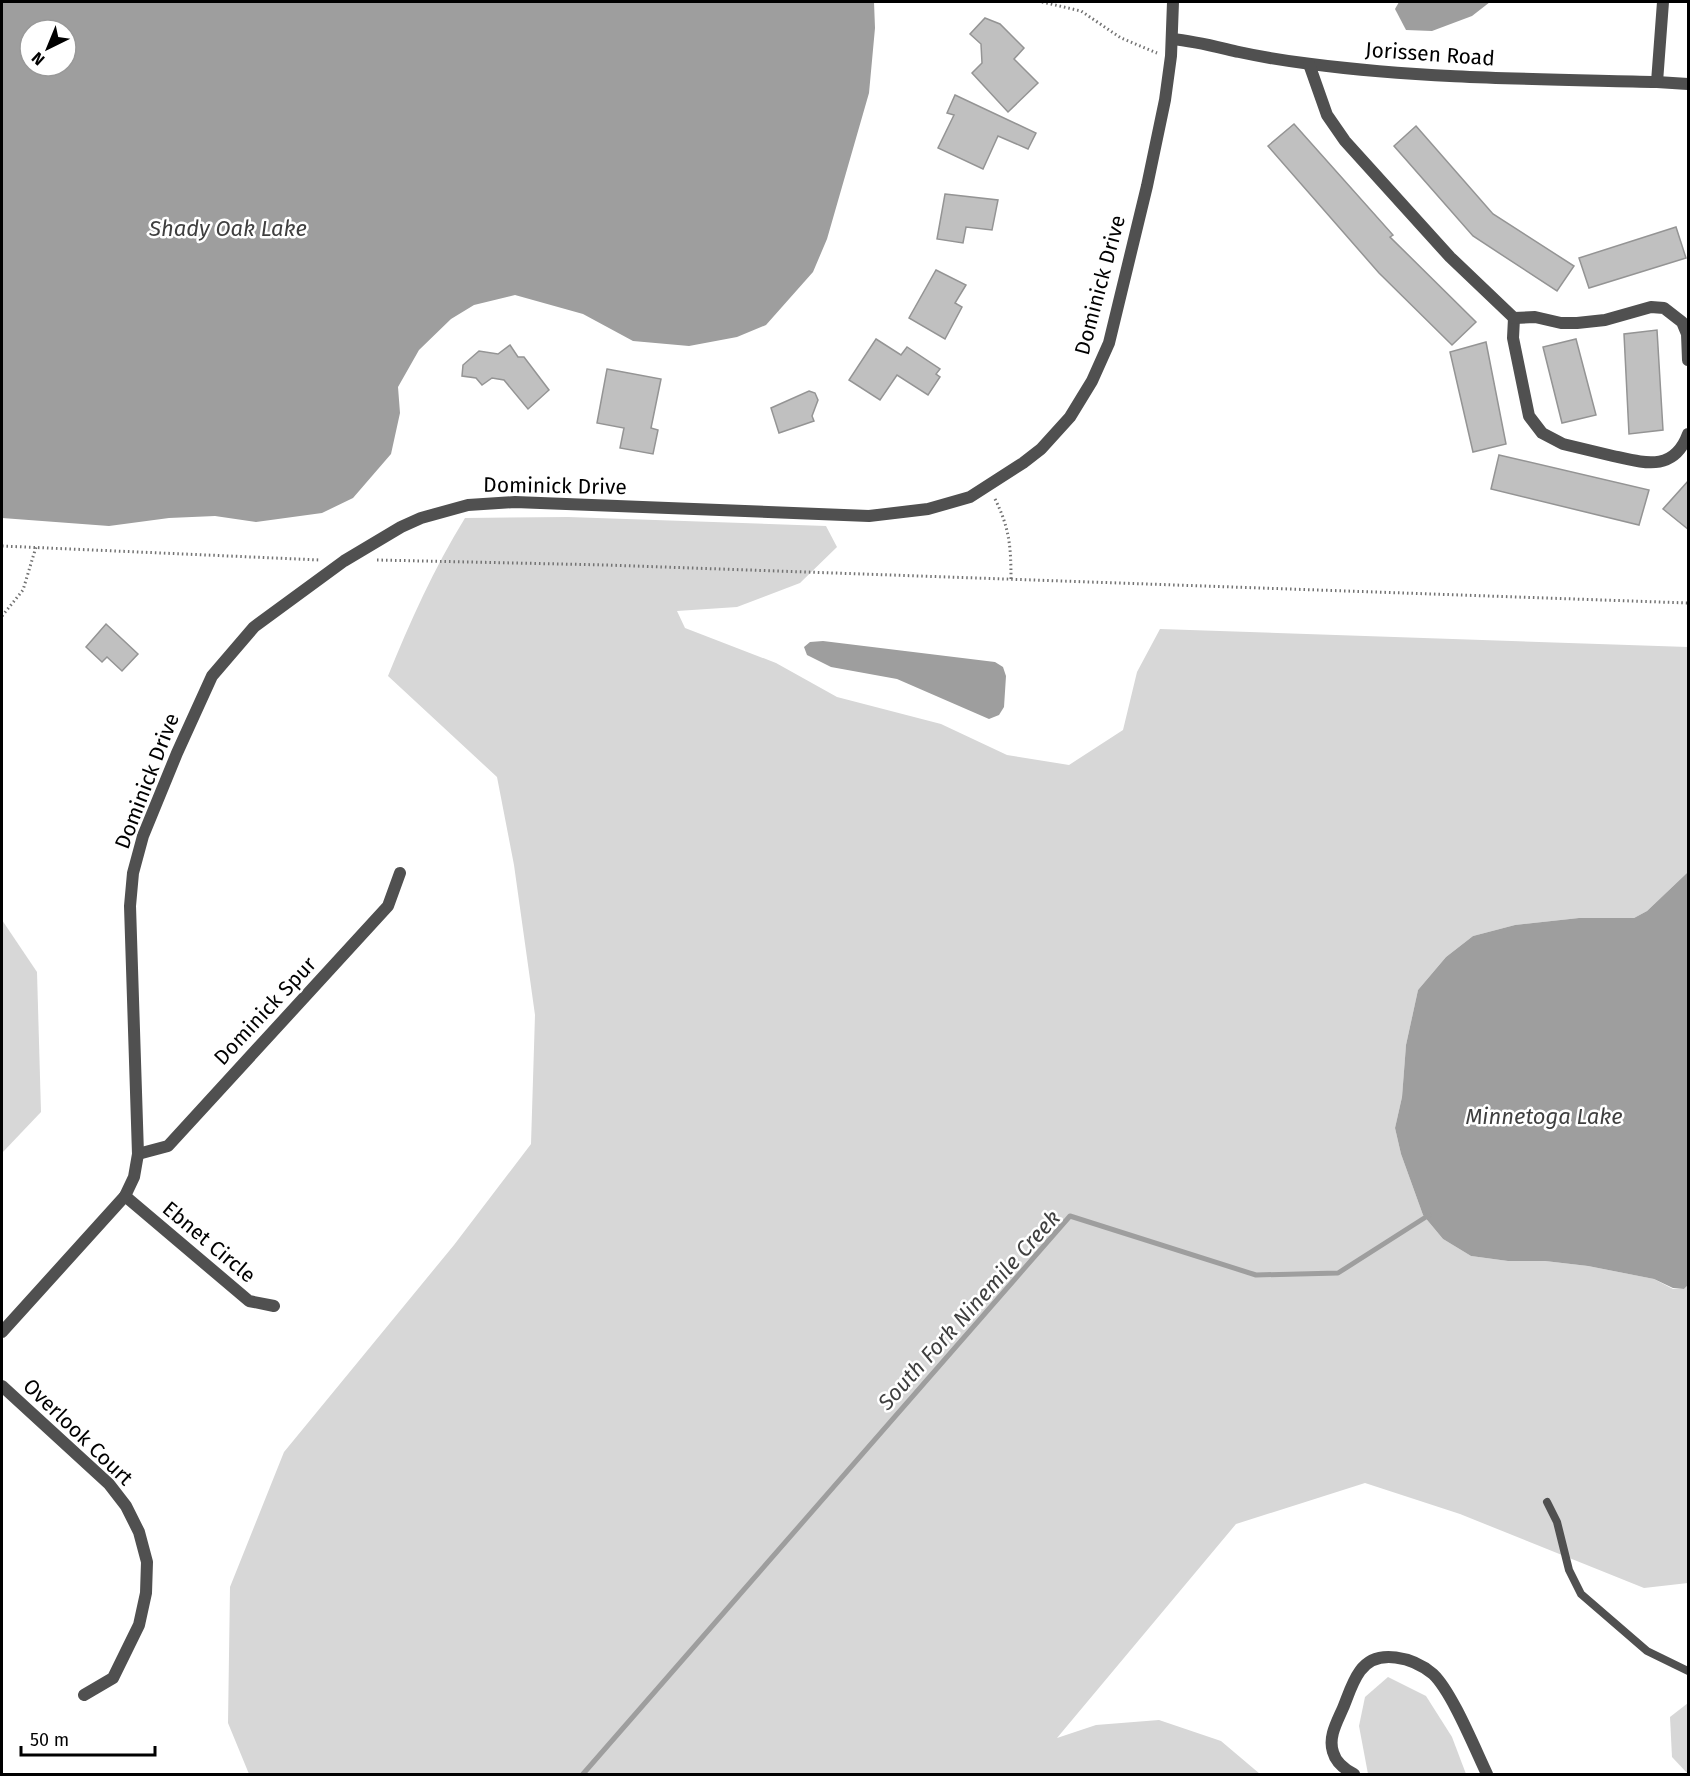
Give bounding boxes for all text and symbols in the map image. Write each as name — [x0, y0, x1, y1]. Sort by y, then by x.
north arrow — [18, 18, 78, 78]
street label: Jorissen Road — [1364, 37, 1496, 71]
text: N — [28, 48, 48, 69]
street label: Dominick Drive — [1069, 212, 1131, 358]
water label: Shady Oak Lake — [148, 215, 307, 242]
street label: Dominick Drive — [483, 472, 627, 500]
street label: Dominick Drive — [109, 709, 185, 853]
street label: Dominick Spur — [208, 951, 322, 1071]
water label: Minnetoga Lake — [1465, 1103, 1623, 1130]
street label: Ebnet Circle — [157, 1196, 261, 1288]
water label: South Fork Ninemile Creek — [871, 1204, 1066, 1416]
street label: Overlook Court — [18, 1373, 139, 1491]
scale bar — [21, 1719, 154, 1757]
text: 50 m — [30, 1729, 69, 1751]

